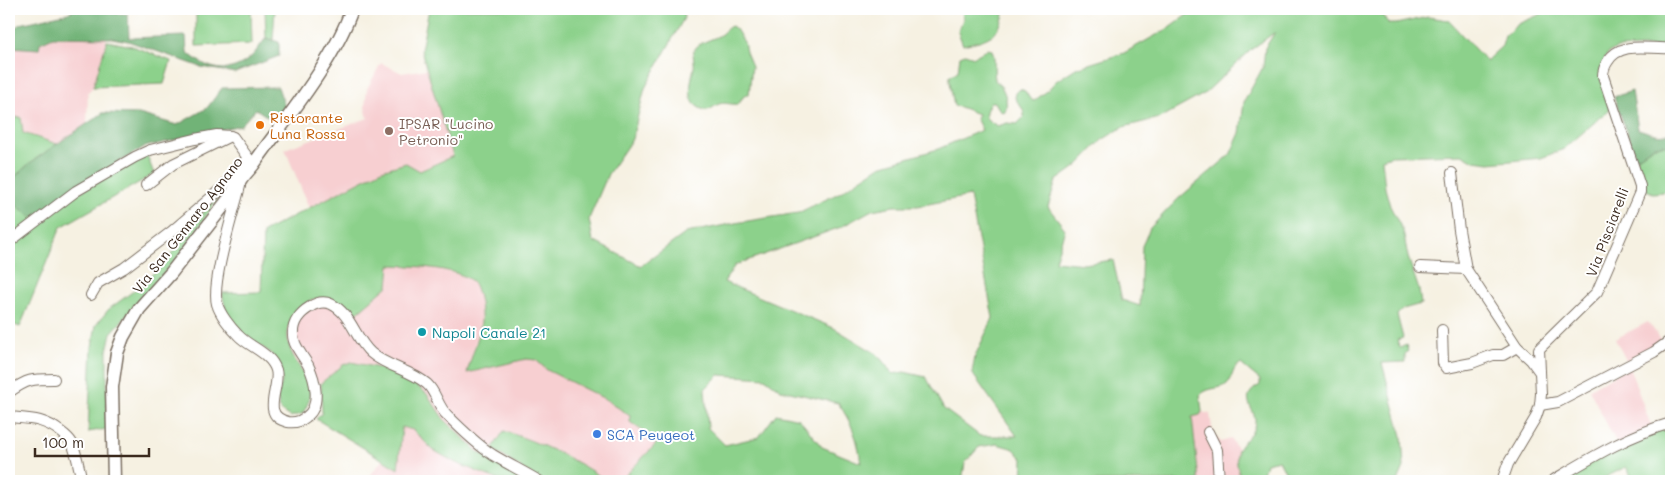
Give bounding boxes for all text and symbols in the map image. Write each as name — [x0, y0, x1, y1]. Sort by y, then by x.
place label: Ristorante Luna Rossa — [270, 108, 346, 143]
place label: IPSAR "Lucino Petronio" — [399, 114, 493, 149]
marker: Ristorante Luna Rossa — [254, 119, 266, 131]
marker: IPSAR "Lucino Petronio" — [383, 125, 395, 137]
street label: Via San Gennaro Agnano — [128, 153, 246, 297]
street label: Via Pisciarelli — [1581, 185, 1633, 279]
place label: Napoli Canale 21 — [432, 323, 546, 342]
marker: Napoli Canale 21 — [416, 326, 428, 338]
scale bar — [35, 425, 149, 457]
place label: SCA Peugeot — [607, 425, 695, 444]
marker: SCA Peugeot — [591, 428, 603, 440]
text: 100 m — [42, 432, 84, 452]

